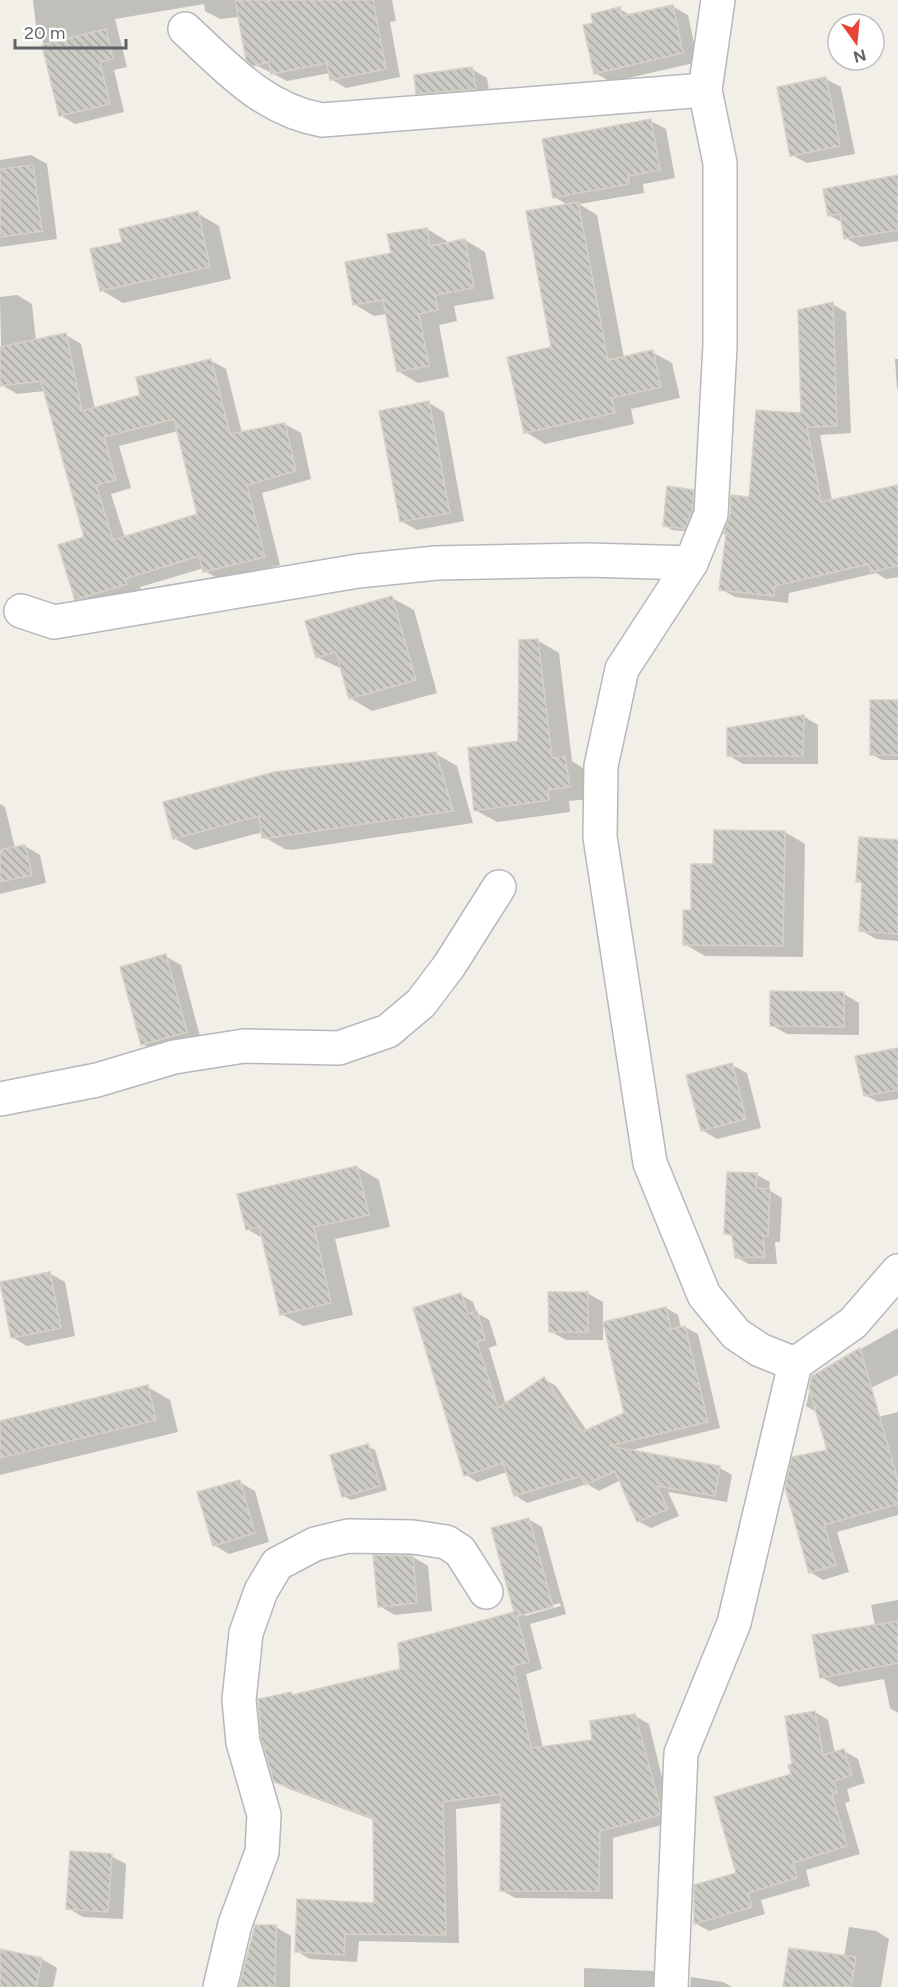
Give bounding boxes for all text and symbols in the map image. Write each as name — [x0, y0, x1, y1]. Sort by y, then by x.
scale bar — [15, 12, 126, 50]
north arrow — [826, 12, 886, 72]
text: 20 m — [24, 22, 65, 44]
text: N — [851, 45, 868, 67]

